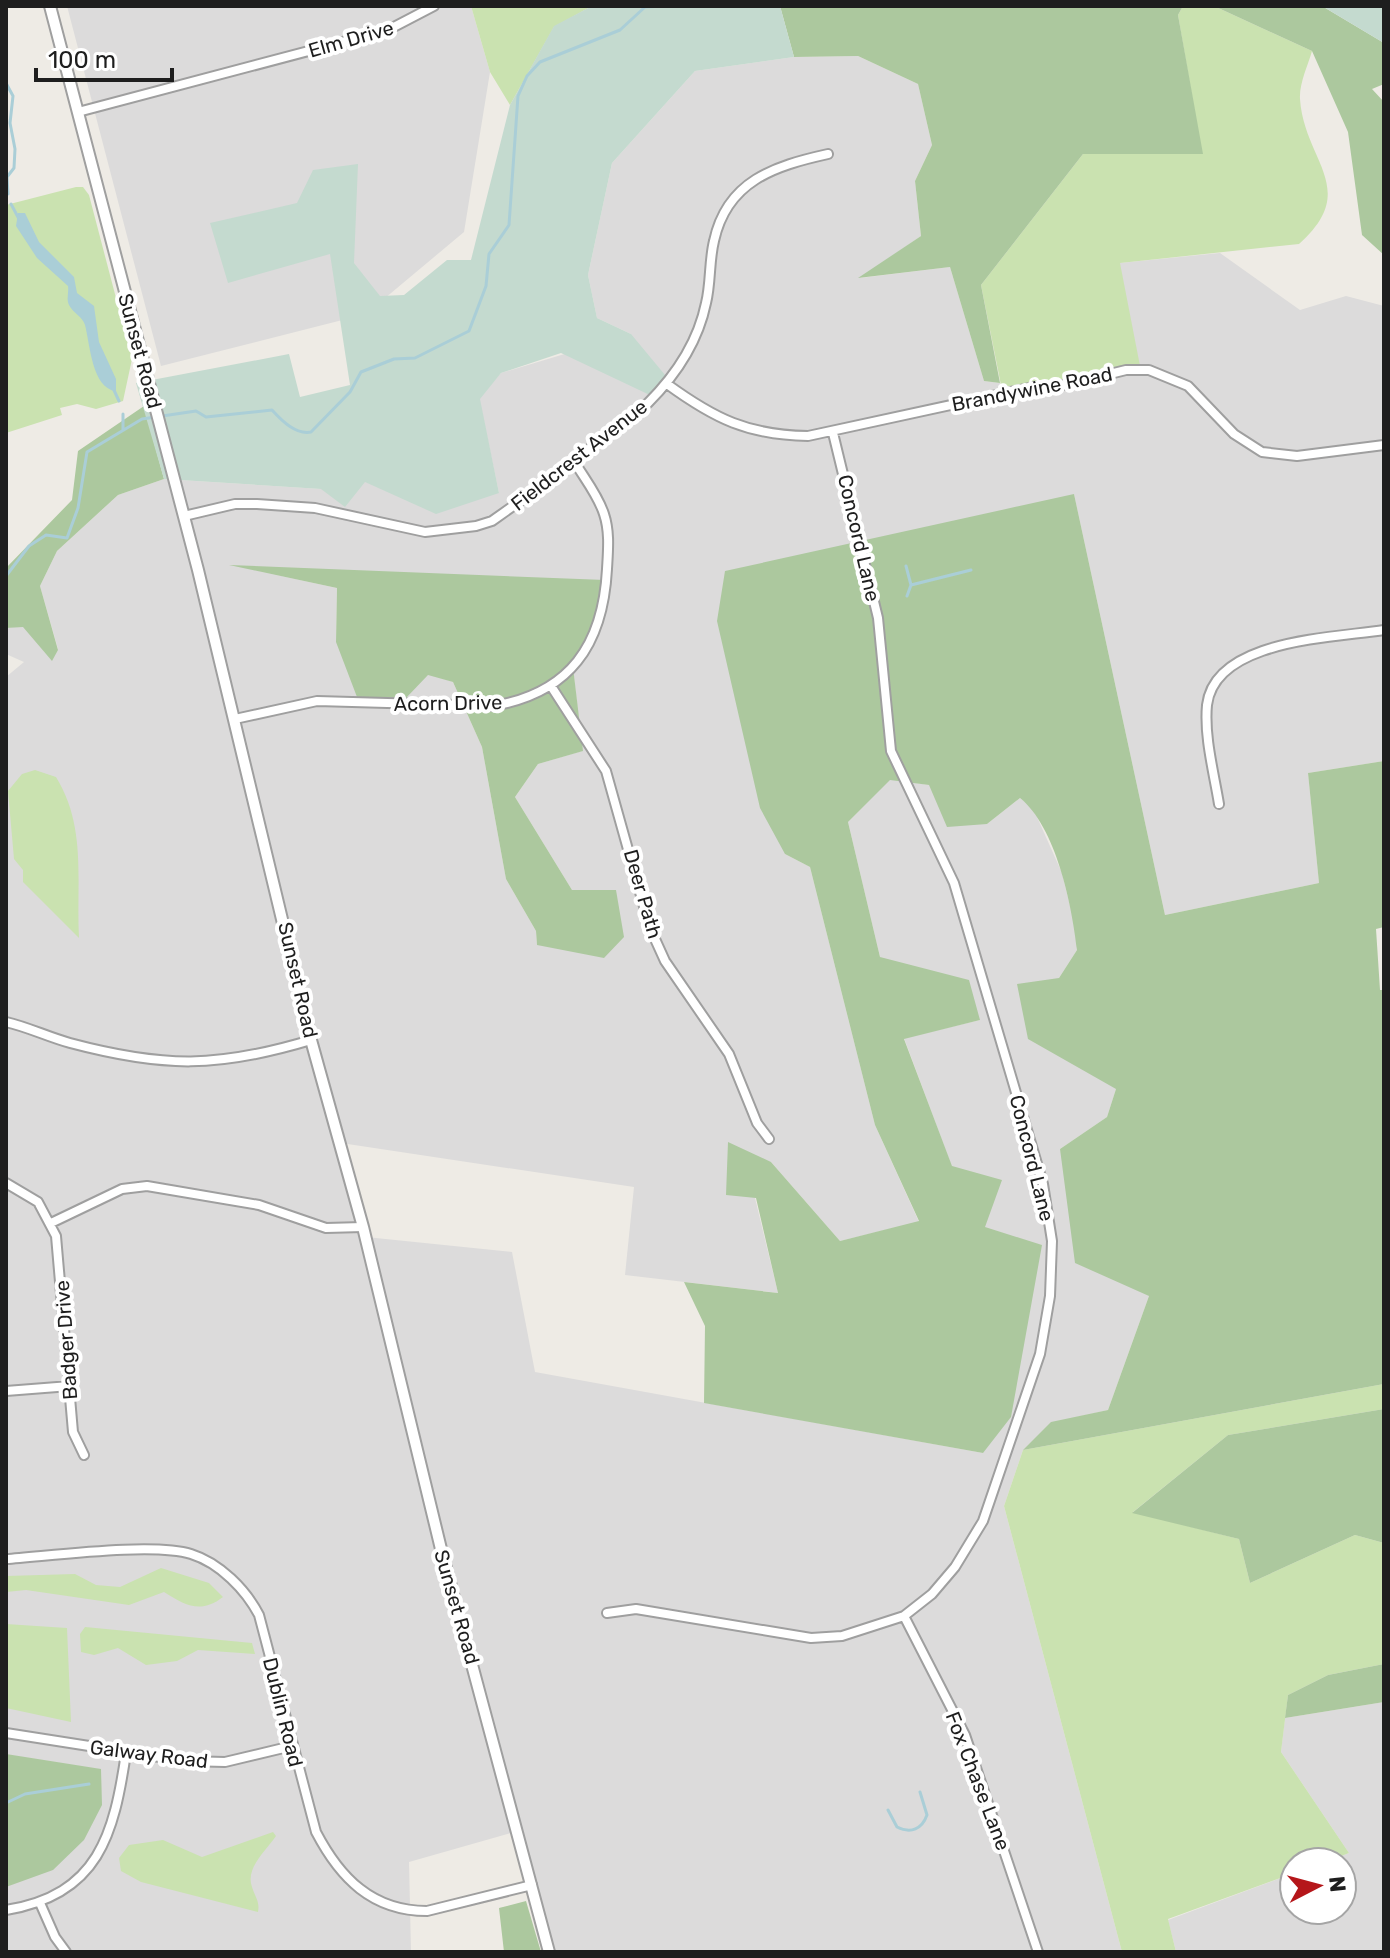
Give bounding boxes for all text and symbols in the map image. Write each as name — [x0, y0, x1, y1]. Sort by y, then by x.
street label: Elm Drive — [305, 15, 397, 63]
scale bar — [36, 32, 172, 82]
text: 100 m — [48, 46, 116, 74]
street label: Sunset Road — [113, 291, 167, 411]
street label: Brandywine Road — [950, 362, 1114, 416]
street label: Fieldcrest Avenue — [506, 394, 652, 516]
street label: Concord Lane — [833, 472, 885, 604]
street label: Acorn Drive — [394, 690, 502, 716]
street label: Deer Path — [619, 847, 667, 941]
street label: Sunset Road — [273, 920, 323, 1040]
street label: Concord Lane — [1005, 1092, 1059, 1224]
street label: Badger Drive — [50, 1279, 82, 1401]
street label: Sunset Road — [429, 1547, 485, 1667]
street label: Dublin Road — [258, 1655, 308, 1769]
street label: Fox Chase Lane — [940, 1708, 1016, 1854]
street label: Galway Road — [89, 1735, 209, 1773]
north arrow — [1278, 1846, 1358, 1926]
text: N — [1323, 1875, 1352, 1893]

